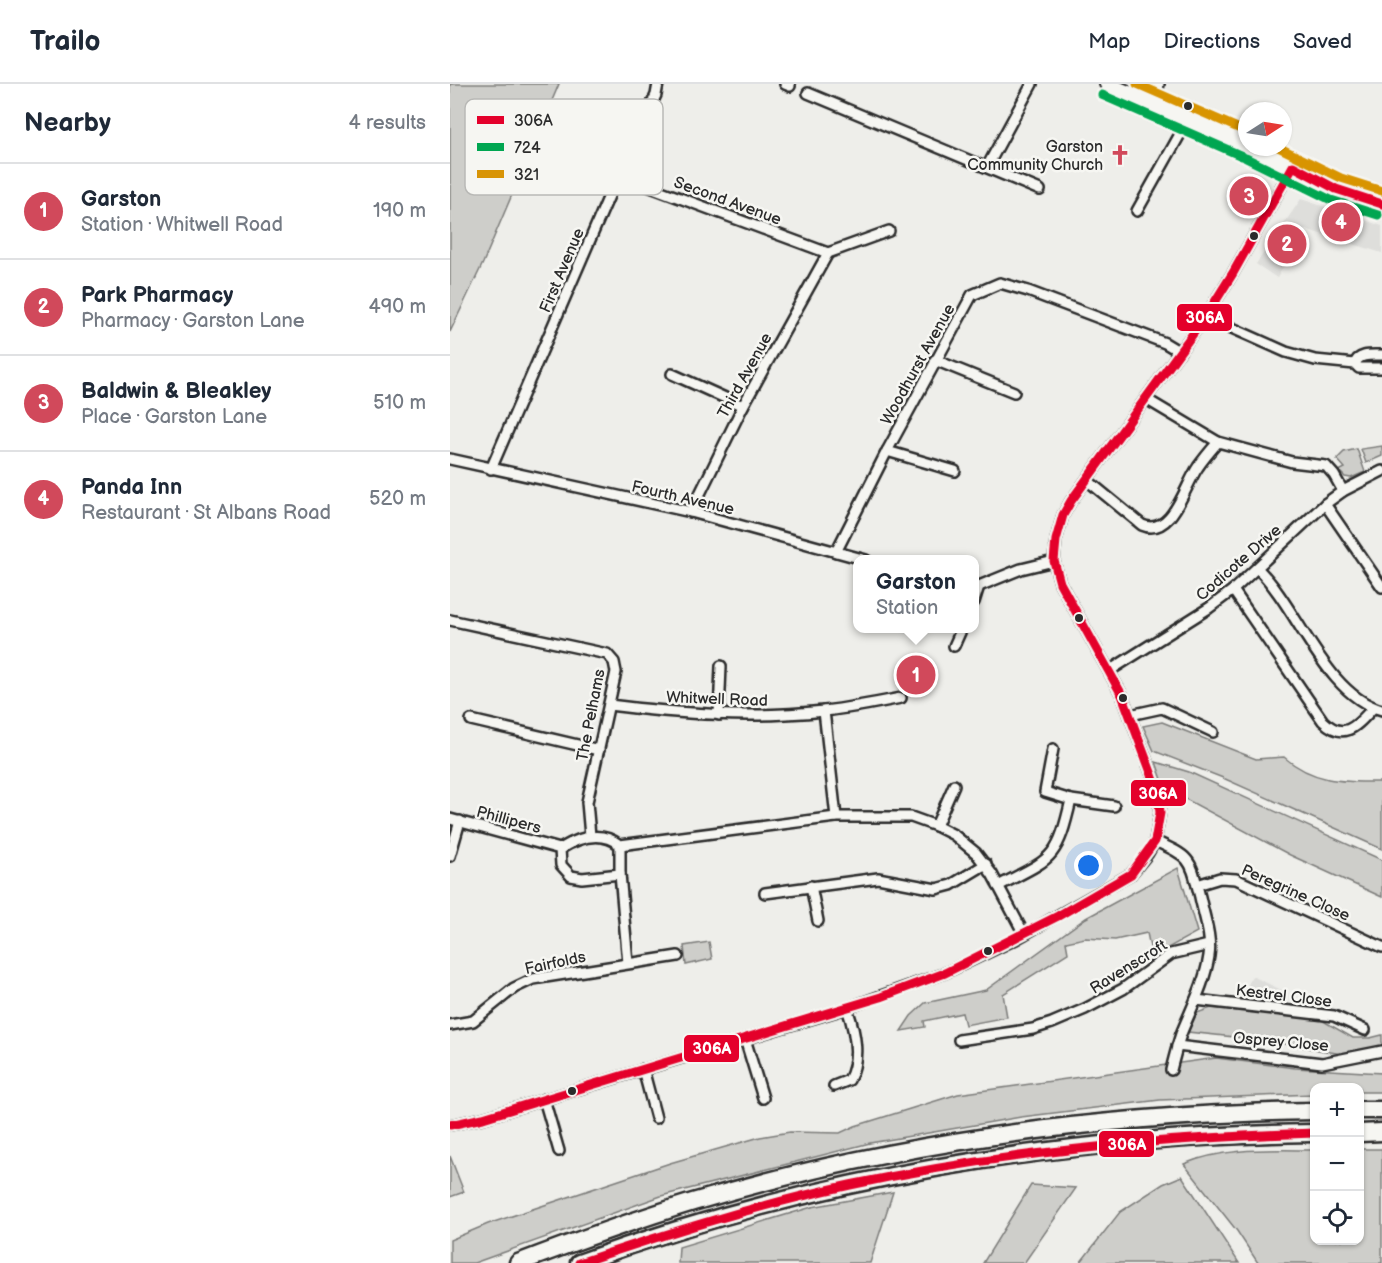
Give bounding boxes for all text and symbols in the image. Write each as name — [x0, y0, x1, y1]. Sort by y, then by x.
text: Trailo — [30, 25, 101, 58]
text: Map — [1088, 29, 1131, 54]
text: Directions — [1164, 29, 1260, 54]
text: Saved — [1293, 29, 1352, 54]
legend — [465, 99, 663, 195]
unlabelled marker — [1182, 100, 1194, 112]
north arrow — [1238, 102, 1292, 156]
text: Nearby — [24, 108, 111, 139]
text: 4 results — [348, 111, 426, 135]
text: 306A — [514, 112, 553, 131]
place label: Garston Community Church — [967, 138, 1103, 175]
text: 724 — [514, 139, 541, 158]
church icon: Garston Community Church — [1108, 143, 1132, 167]
text: 321 — [514, 166, 539, 185]
street label: Second Avenue — [671, 173, 784, 230]
pin: 3 — [1230, 174, 1268, 218]
text: Garston — [81, 186, 161, 213]
text: 1 — [39, 199, 48, 223]
text: 190 m — [373, 199, 426, 223]
pin: 4 — [1322, 200, 1360, 244]
text: Station · Whitwell Road — [81, 213, 283, 237]
pin: 2 — [1268, 222, 1306, 266]
street label: First Avenue — [536, 225, 589, 316]
unlabelled marker — [1248, 230, 1260, 242]
text: Park Pharmacy — [81, 282, 233, 309]
text: 2 — [38, 295, 49, 319]
text: 490 m — [369, 295, 426, 319]
street label: Woodhurst Avenue — [877, 301, 960, 429]
line badge: 306A — [1176, 303, 1233, 332]
text: Pharmacy · Garston Lane — [81, 309, 305, 333]
text: 306A — [1186, 309, 1225, 328]
street label: Third Avenue — [714, 329, 777, 422]
text: Baldwin & Bleakley — [81, 378, 271, 405]
text: 3 — [38, 391, 49, 415]
text: 510 m — [373, 391, 426, 415]
text: Place · Garston Lane — [81, 405, 267, 429]
text: Panda Inn — [81, 474, 182, 501]
street label: Fourth Avenue — [630, 477, 736, 520]
text: 4 — [38, 487, 49, 511]
text: 520 m — [369, 487, 426, 511]
text: Restaurant · St Albans Road — [81, 501, 331, 525]
street label: Codicote Drive — [1193, 521, 1286, 605]
popup — [853, 555, 979, 633]
text: Garston — [876, 569, 956, 596]
text: Station — [876, 596, 938, 620]
unlabelled marker — [1073, 612, 1085, 624]
pin: 1 — [896, 652, 936, 698]
street label: The Pelhams — [573, 668, 610, 763]
street label: Whitwell Road — [666, 688, 768, 711]
unlabelled marker — [1117, 692, 1129, 704]
line badge: 306A — [1130, 779, 1187, 807]
text: 306A — [1139, 785, 1178, 804]
street label: Phillipers — [474, 803, 543, 838]
your location — [1074, 851, 1103, 880]
street label: Peregrine Close — [1238, 861, 1353, 926]
street label: Ravenscroft — [1087, 936, 1171, 998]
unlabelled marker — [982, 945, 994, 957]
street label: Fairfolds — [523, 948, 587, 979]
street label: Kestrel Close — [1235, 981, 1333, 1012]
street label: Osprey Close — [1232, 1029, 1330, 1056]
line badge: 306A — [683, 1034, 740, 1063]
text: 306A — [693, 1040, 732, 1059]
map controls — [1310, 1083, 1364, 1245]
button: + — [1310, 1083, 1364, 1137]
unlabelled marker — [566, 1085, 578, 1097]
line badge: 306A — [1098, 1130, 1155, 1158]
text: 306A — [1108, 1136, 1147, 1155]
button: − — [1310, 1137, 1364, 1191]
button: locate — [1310, 1191, 1364, 1245]

